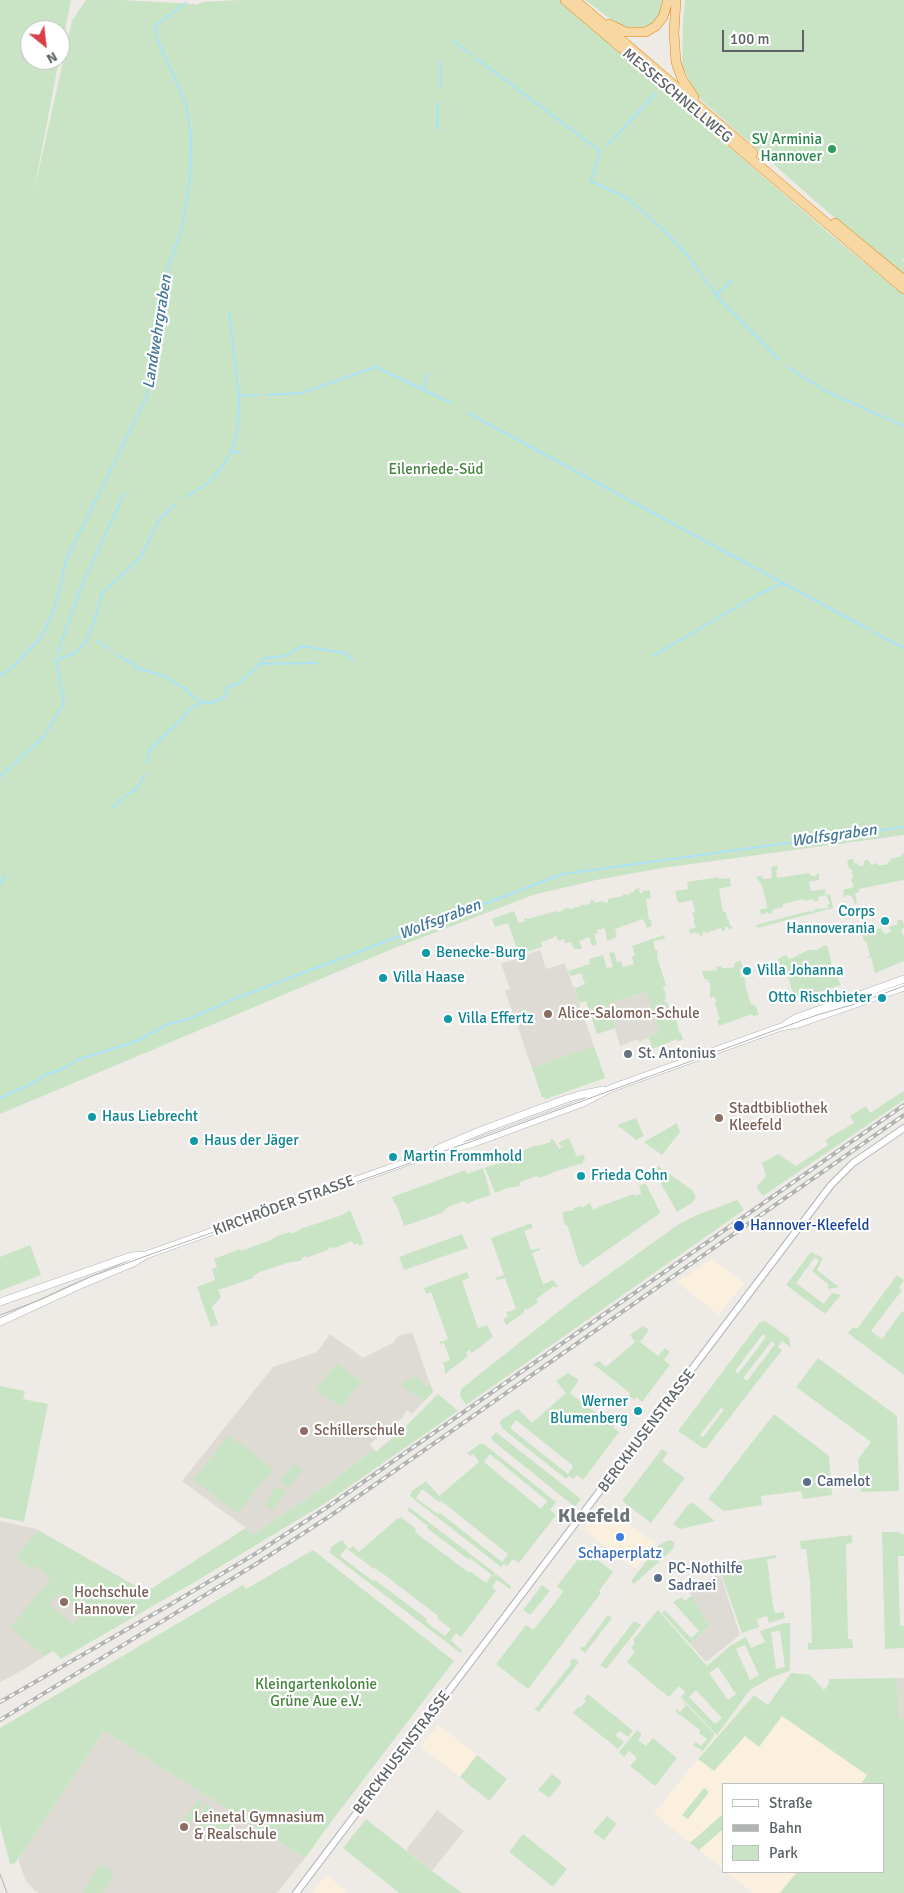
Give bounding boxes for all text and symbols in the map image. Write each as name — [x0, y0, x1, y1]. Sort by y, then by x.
north arrow — [20, 20, 70, 70]
scale bar — [724, 20, 806, 52]
text: 100 m — [730, 30, 770, 48]
street label: MESSESCHNELLWEG — [619, 45, 735, 147]
text: N — [44, 48, 60, 67]
place label: SV Arminia Hannover — [752, 131, 822, 166]
marker: SV Arminia Hannover — [826, 143, 838, 155]
water label: Landwehrgraben — [140, 274, 176, 390]
park label: Eilenriede-Süd — [388, 461, 484, 479]
water label: Wolfsgraben — [790, 821, 878, 851]
water label: Wolfsgraben — [397, 896, 483, 944]
place label: Corps Hannoverania — [786, 903, 875, 938]
marker: Corps Hannoverania — [879, 915, 891, 927]
place label: Benecke-Burg — [436, 944, 526, 962]
marker: Benecke-Burg — [420, 947, 432, 959]
place label: Villa Johanna — [757, 962, 844, 980]
marker: Villa Johanna — [741, 965, 753, 977]
place label: Villa Haase — [393, 969, 465, 987]
marker: Villa Haase — [377, 972, 389, 984]
place label: Otto Rischbieter — [768, 989, 872, 1007]
marker: Otto Rischbieter — [876, 992, 888, 1004]
place label: Alice-Salomon-Schule — [558, 1005, 700, 1023]
marker: Alice-Salomon-Schule — [542, 1008, 554, 1020]
place label: Villa Effertz — [458, 1010, 534, 1028]
marker: Villa Effertz — [442, 1013, 454, 1025]
place label: St. Antonius — [638, 1045, 716, 1063]
marker: St. Antonius — [622, 1048, 634, 1060]
place label: Stadtbibliothek Kleefeld — [729, 1100, 828, 1135]
place label: Haus Liebrecht — [102, 1108, 198, 1126]
marker: Haus Liebrecht — [86, 1111, 98, 1123]
marker: Stadtbibliothek Kleefeld — [713, 1112, 725, 1124]
place label: Haus der Jäger — [204, 1132, 299, 1150]
marker: Haus der Jäger — [188, 1135, 200, 1147]
place label: Martin Frommhold — [403, 1148, 522, 1166]
marker: Martin Frommhold — [387, 1151, 399, 1163]
place label: Frieda Cohn — [591, 1167, 668, 1185]
marker: Frieda Cohn — [575, 1170, 587, 1182]
street label: KIRCHRÖDER STRASSE — [211, 1172, 357, 1240]
place label: Hannover-Kleefeld — [750, 1217, 870, 1235]
marker: Hannover-Kleefeld — [732, 1219, 746, 1233]
street label: BERCKHUSENSTRASSE — [595, 1366, 699, 1496]
place label: Werner Blumenberg — [550, 1393, 628, 1428]
marker: Werner Blumenberg — [632, 1405, 644, 1417]
place label: Schillerschule — [314, 1422, 405, 1440]
marker: Schillerschule — [298, 1425, 310, 1437]
place label: Camelot — [817, 1473, 870, 1491]
marker: Camelot — [801, 1476, 813, 1488]
district label: Kleefeld — [558, 1505, 630, 1529]
marker: Schaperplatz — [614, 1531, 626, 1543]
place label: Schaperplatz — [578, 1545, 662, 1563]
place label: PC-Nothilfe Sadraei — [668, 1560, 743, 1595]
marker: PC-Nothilfe Sadraei — [652, 1572, 664, 1584]
place label: Hochschule Hannover — [74, 1584, 149, 1619]
marker: Hochschule Hannover — [58, 1596, 70, 1608]
park label: Kleingartenkolonie Grüne Aue e.V. — [255, 1676, 377, 1711]
street label: BERCKHUSENSTRASSE — [350, 1688, 454, 1818]
legend — [722, 1783, 884, 1873]
text: Straße — [769, 1794, 813, 1812]
place label: Leinetal Gymnasium & Realschule — [194, 1809, 324, 1844]
text: Bahn — [769, 1819, 802, 1837]
marker: Leinetal Gymnasium & Realschule — [178, 1821, 190, 1833]
text: Park — [769, 1844, 798, 1862]

